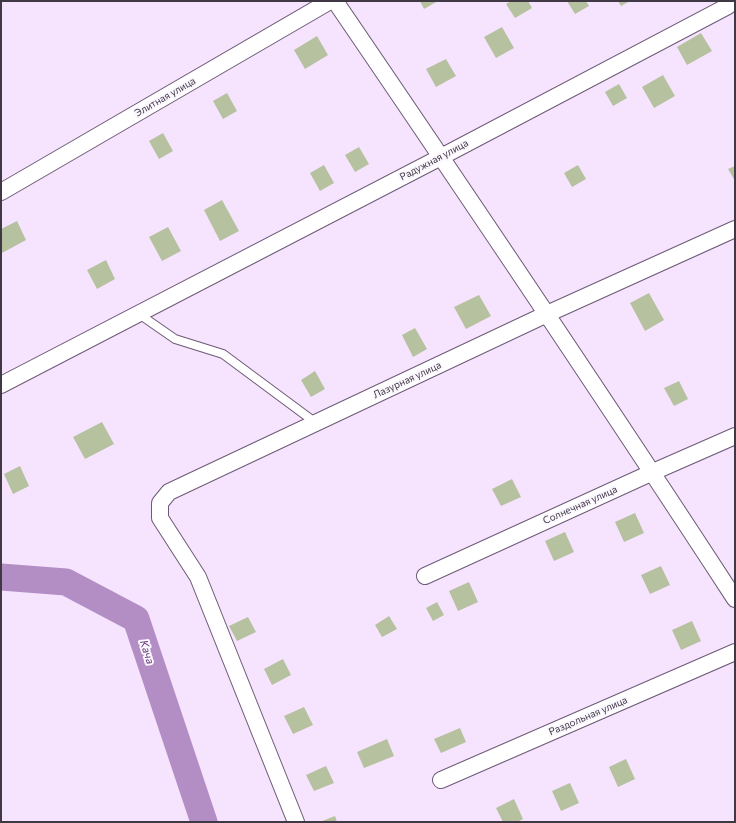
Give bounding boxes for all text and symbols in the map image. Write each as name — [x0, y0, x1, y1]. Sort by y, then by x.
street label: Элитная улица — [132, 75, 198, 119]
street label: Радужная улица — [398, 137, 470, 183]
street label: Лазурная улица — [371, 359, 443, 401]
street label: Солнечная улица — [541, 483, 619, 527]
water label: Кача — [137, 638, 157, 666]
street label: Раздольная улица — [547, 694, 629, 738]

